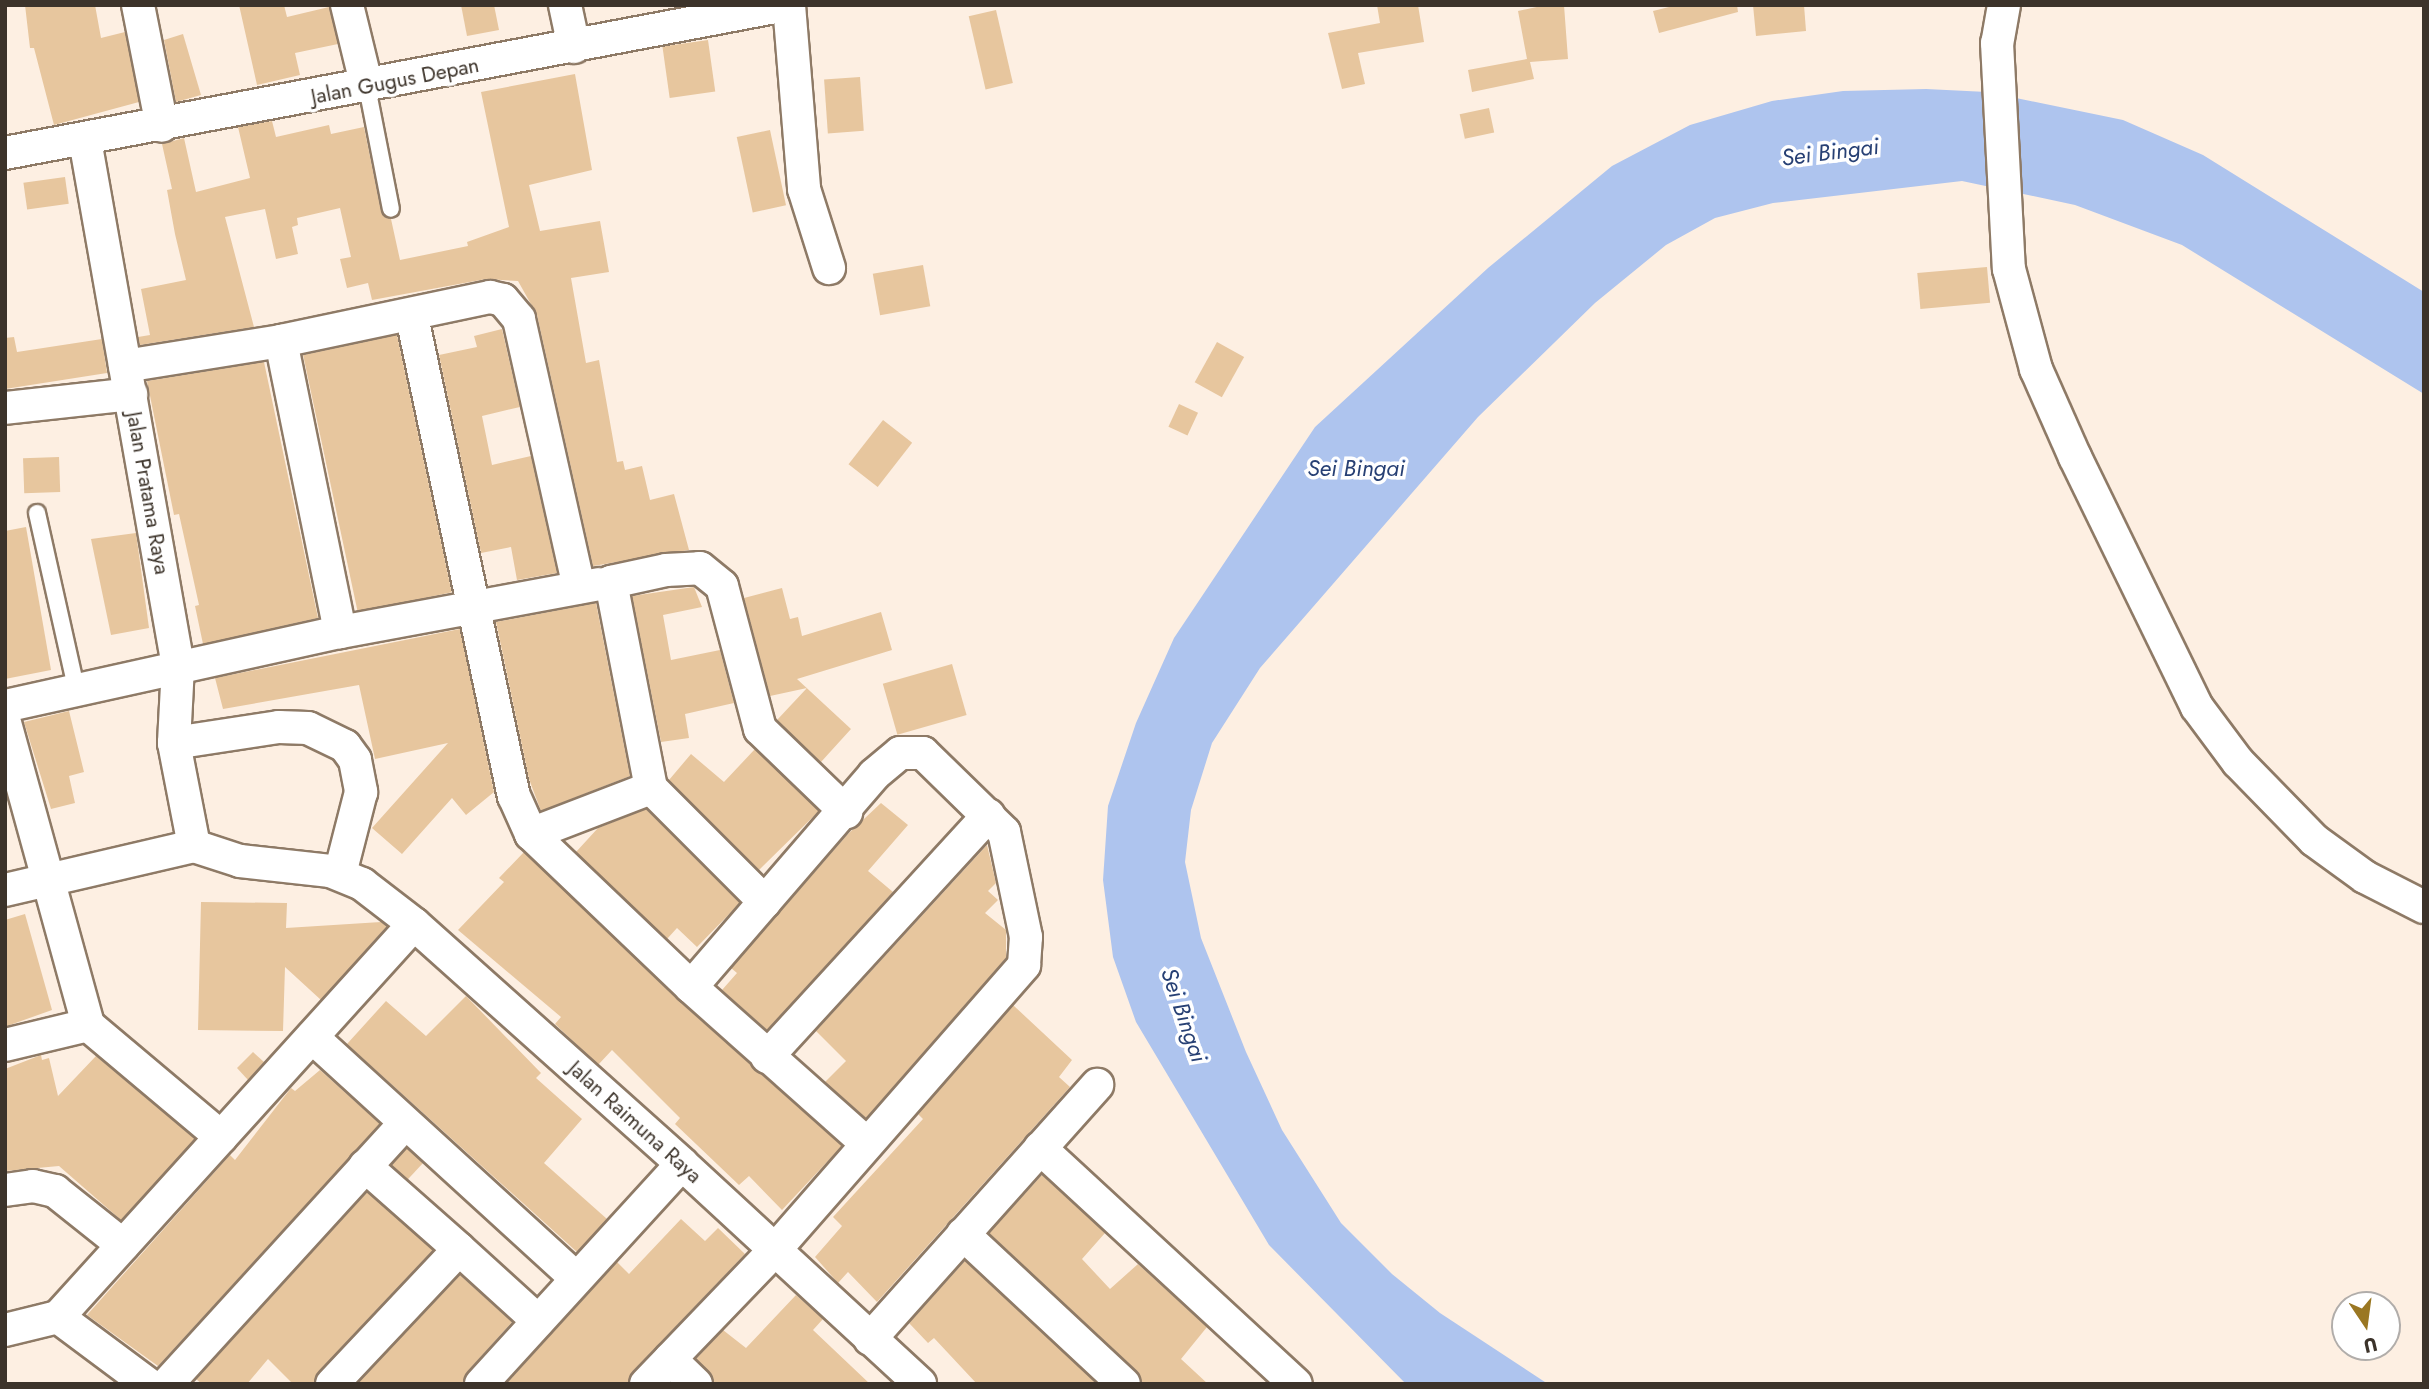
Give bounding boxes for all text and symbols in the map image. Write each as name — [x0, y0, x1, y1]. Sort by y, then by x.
street label: Jalan Gugus Depan — [309, 52, 481, 110]
water label: Sei Bingai — [1780, 132, 1880, 172]
street label: Jalan Pratama Raya — [121, 410, 175, 576]
water label: Sei Bingai — [1307, 454, 1405, 482]
water label: Sei Bingai — [1155, 964, 1213, 1066]
street label: Jalan Raimuna Raya — [563, 1056, 707, 1188]
north arrow — [2331, 1291, 2401, 1361]
text: U — [2361, 1330, 2380, 1360]

